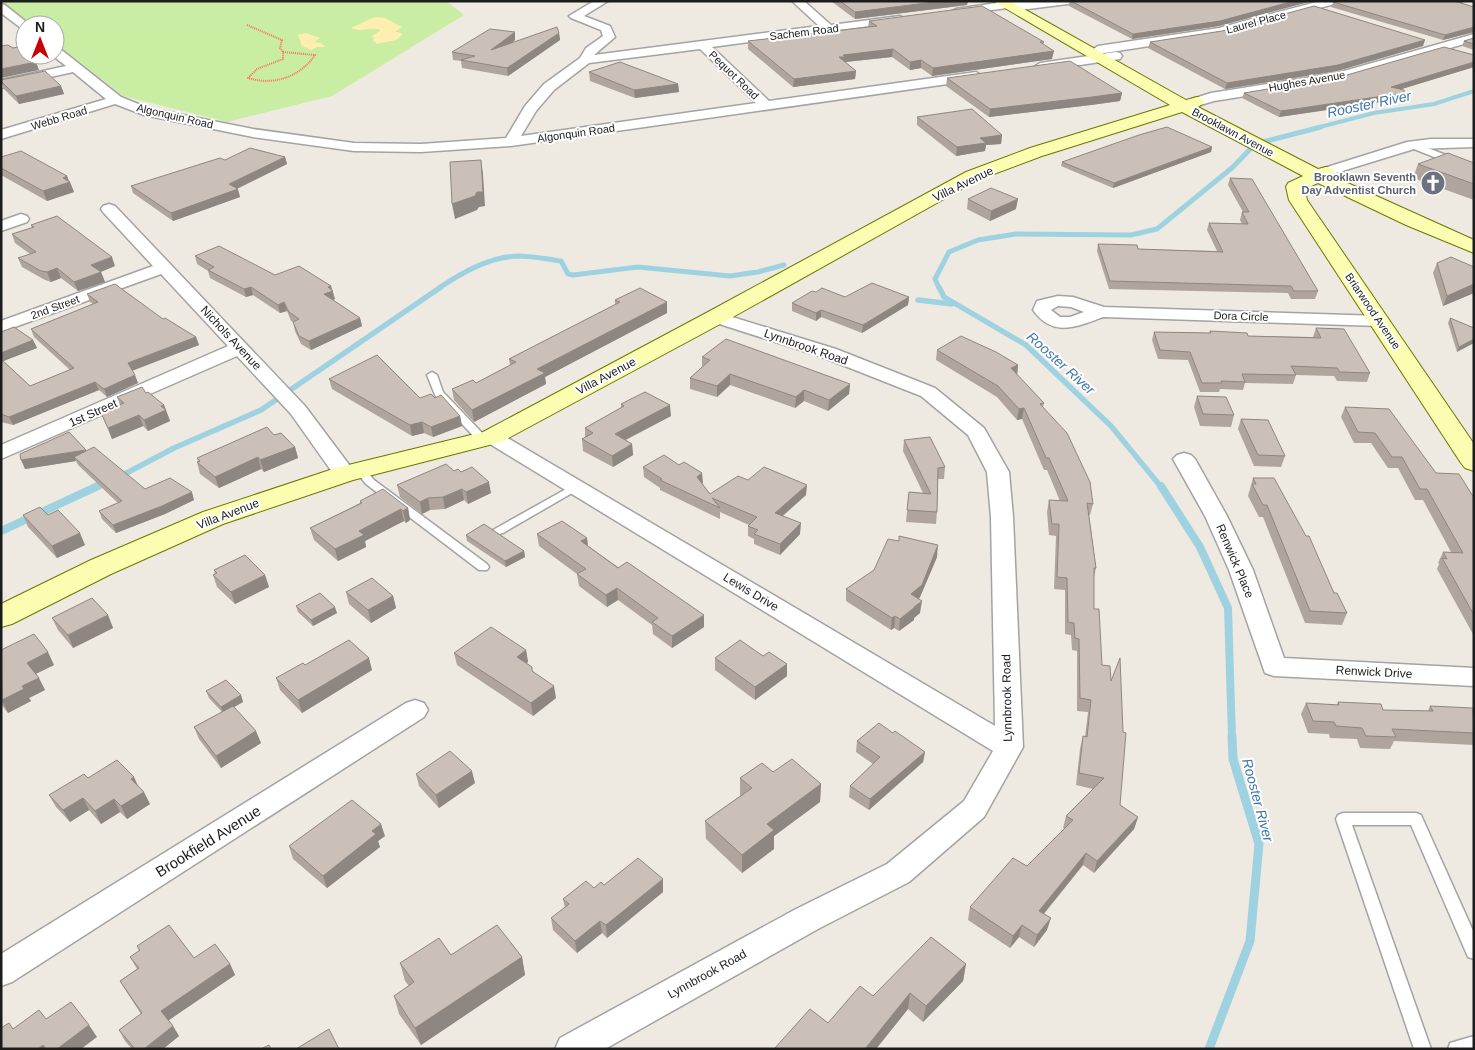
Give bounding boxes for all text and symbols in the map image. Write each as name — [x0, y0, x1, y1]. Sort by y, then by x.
street label: Laurel Place — [1225, 8, 1287, 36]
north arrow — [15, 15, 65, 65]
text: N — [35, 19, 45, 35]
street label: Sachem Road — [769, 22, 839, 42]
street label: Pequot Road — [707, 48, 761, 102]
street label: Hughes Avenue — [1268, 68, 1346, 94]
water label: Rooster River — [1325, 87, 1414, 121]
street label: Algonquin Road — [136, 101, 214, 131]
street label: Webb Road — [30, 104, 88, 132]
street label: Brooklawn Avenue — [1190, 105, 1276, 159]
street label: Algonquin Road — [536, 122, 616, 144]
street label: Villa Avenue — [930, 163, 996, 205]
church icon: Brooklawn Seventh Day Adventist Church — [1420, 170, 1446, 196]
place label: Brooklawn Seventh Day Adventist Church — [1301, 171, 1416, 196]
street label: Briarwood Avenue — [1343, 271, 1403, 351]
street label: 2nd Street — [29, 293, 81, 321]
street label: Nichols Avenue — [198, 303, 264, 373]
street label: Dora Circle — [1213, 309, 1269, 323]
street label: Lynnbrook Road — [762, 326, 850, 368]
water label: Rooster River — [1024, 328, 1099, 398]
street label: Villa Avenue — [574, 354, 639, 398]
street label: 1st Street — [67, 396, 120, 430]
street label: Villa Avenue — [195, 496, 261, 532]
street label: Renwick Place — [1213, 522, 1257, 600]
street label: Lewis Drive — [721, 570, 781, 614]
street label: Lynnbrook Road — [999, 654, 1015, 742]
street label: Renwick Drive — [1335, 663, 1413, 681]
water label: Rooster River — [1239, 757, 1277, 845]
street label: Brookfield Avenue — [152, 802, 264, 880]
street label: Lynnbrook Road — [665, 947, 749, 1001]

